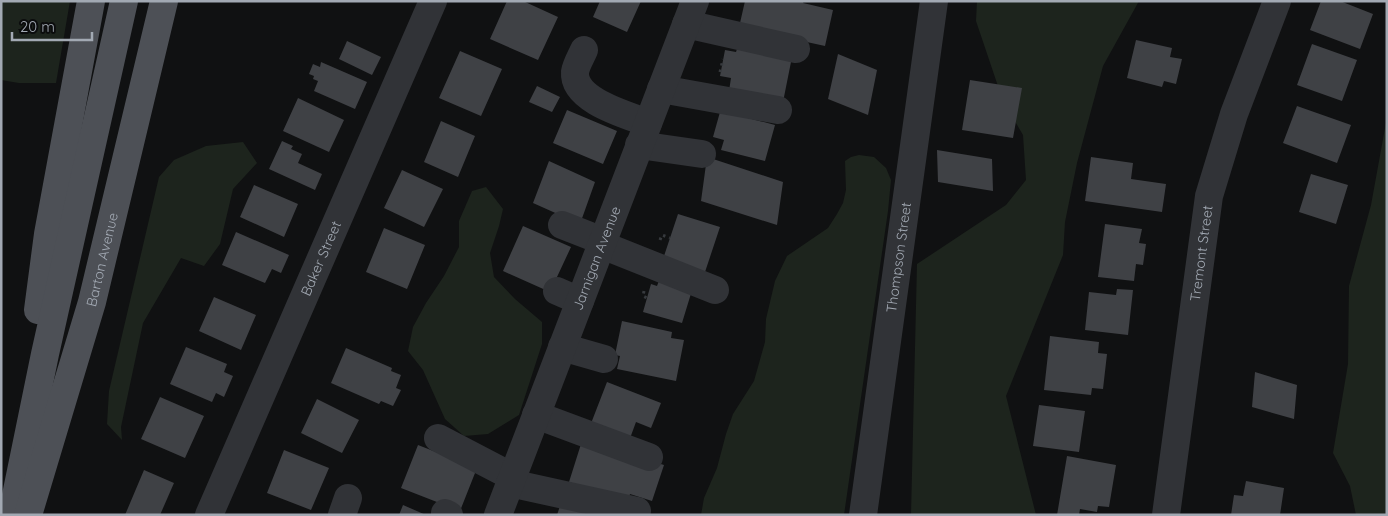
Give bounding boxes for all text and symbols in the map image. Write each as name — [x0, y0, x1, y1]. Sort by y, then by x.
scale bar — [12, 10, 92, 42]
text: 20 m — [20, 17, 55, 36]
street label: Thompson Street — [882, 201, 915, 314]
street label: Jarnigan Avenue — [568, 204, 625, 313]
street label: Tremont Street — [1186, 204, 1217, 303]
street label: Barton Avenue — [82, 211, 122, 308]
street label: Baker Street — [297, 218, 345, 299]

